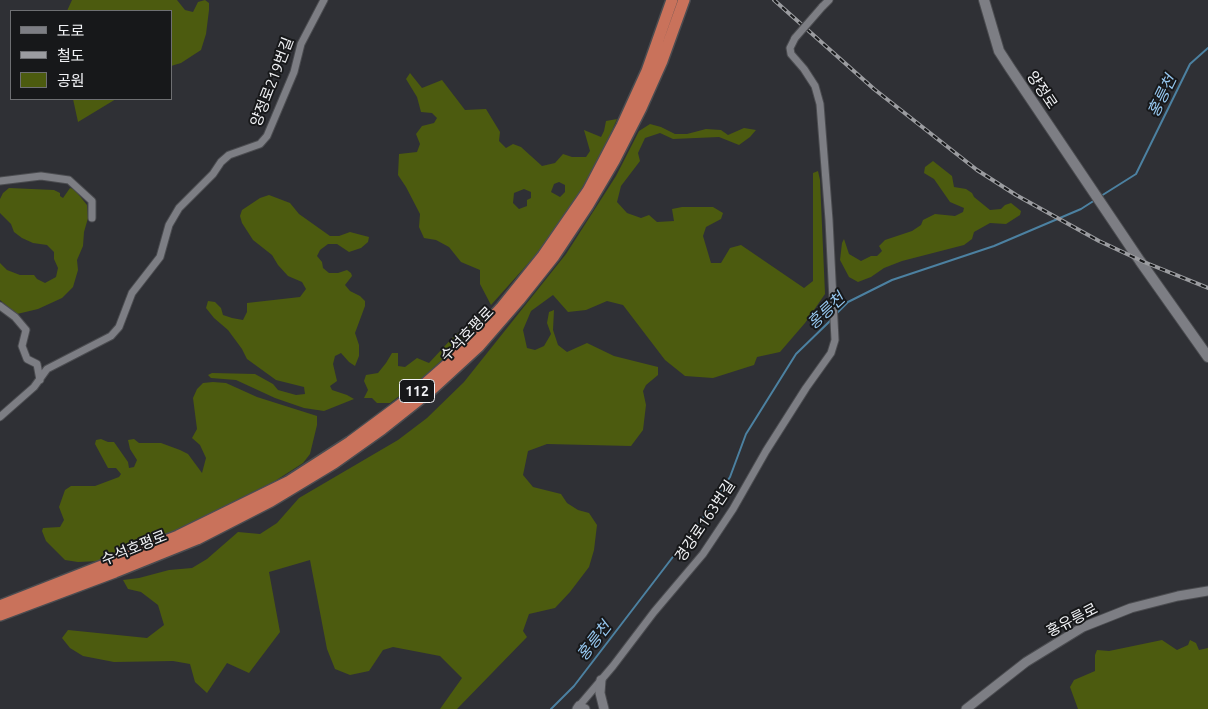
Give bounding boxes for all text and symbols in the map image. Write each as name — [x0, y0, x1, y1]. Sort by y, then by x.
legend — [10, 10, 172, 100]
text: 도로 — [57, 22, 85, 39]
street label: 양정로219번길 — [247, 35, 297, 129]
text: 철도 — [57, 47, 85, 64]
street label: 양정로 — [1023, 68, 1061, 112]
text: 공원 — [57, 72, 85, 89]
water label: 홍릉천 — [1144, 72, 1180, 120]
water label: 홍릉천 — [803, 289, 849, 333]
street label: 수석호평로 — [437, 303, 497, 365]
road number: 112 — [400, 380, 434, 402]
street label: 경강로163번길 — [671, 477, 739, 565]
street label: 수석호평로 — [99, 527, 169, 569]
street label: 홍유릉로 — [1043, 599, 1101, 641]
water label: 홍릉천 — [573, 618, 615, 664]

